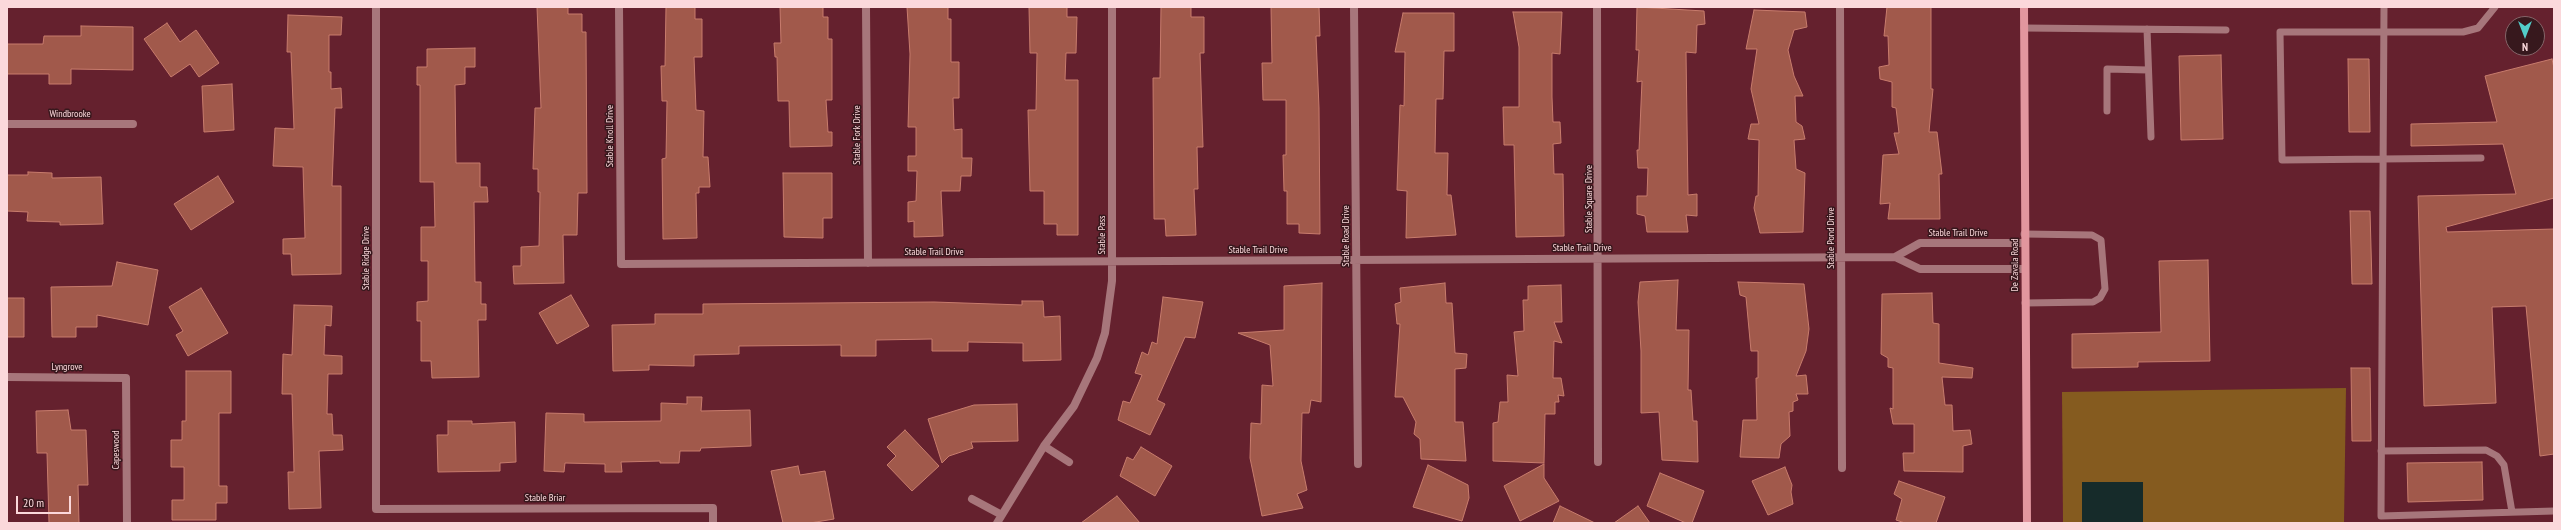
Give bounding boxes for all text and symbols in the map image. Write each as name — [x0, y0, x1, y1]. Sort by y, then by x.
north arrow — [2505, 16, 2545, 56]
text: N — [2522, 40, 2528, 54]
street label: Stable Knoll Drive — [604, 105, 616, 167]
street label: Stable Fork Drive — [851, 105, 863, 165]
street label: Windbrooke — [49, 108, 91, 120]
street label: Stable Square Drive — [1583, 165, 1595, 233]
street label: Stable Road Drive — [1340, 205, 1352, 267]
street label: Stable Pond Drive — [1825, 207, 1837, 269]
street label: Stable Pass — [1096, 216, 1108, 254]
street label: Stable Ridge Drive — [360, 226, 372, 290]
street label: Stable Trail Drive — [1928, 227, 1988, 239]
street label: De Zavala Road — [2009, 238, 2021, 292]
street label: Stable Trail Drive — [1552, 242, 1612, 254]
street label: Stable Trail Drive — [1228, 244, 1288, 256]
street label: Stable Trail Drive — [904, 246, 964, 258]
street label: Lyngrove — [52, 361, 82, 373]
street label: Capeswood — [110, 430, 122, 470]
scale bar — [18, 488, 73, 514]
street label: Stable Briar — [525, 492, 565, 504]
text: 20 m — [23, 495, 44, 510]

